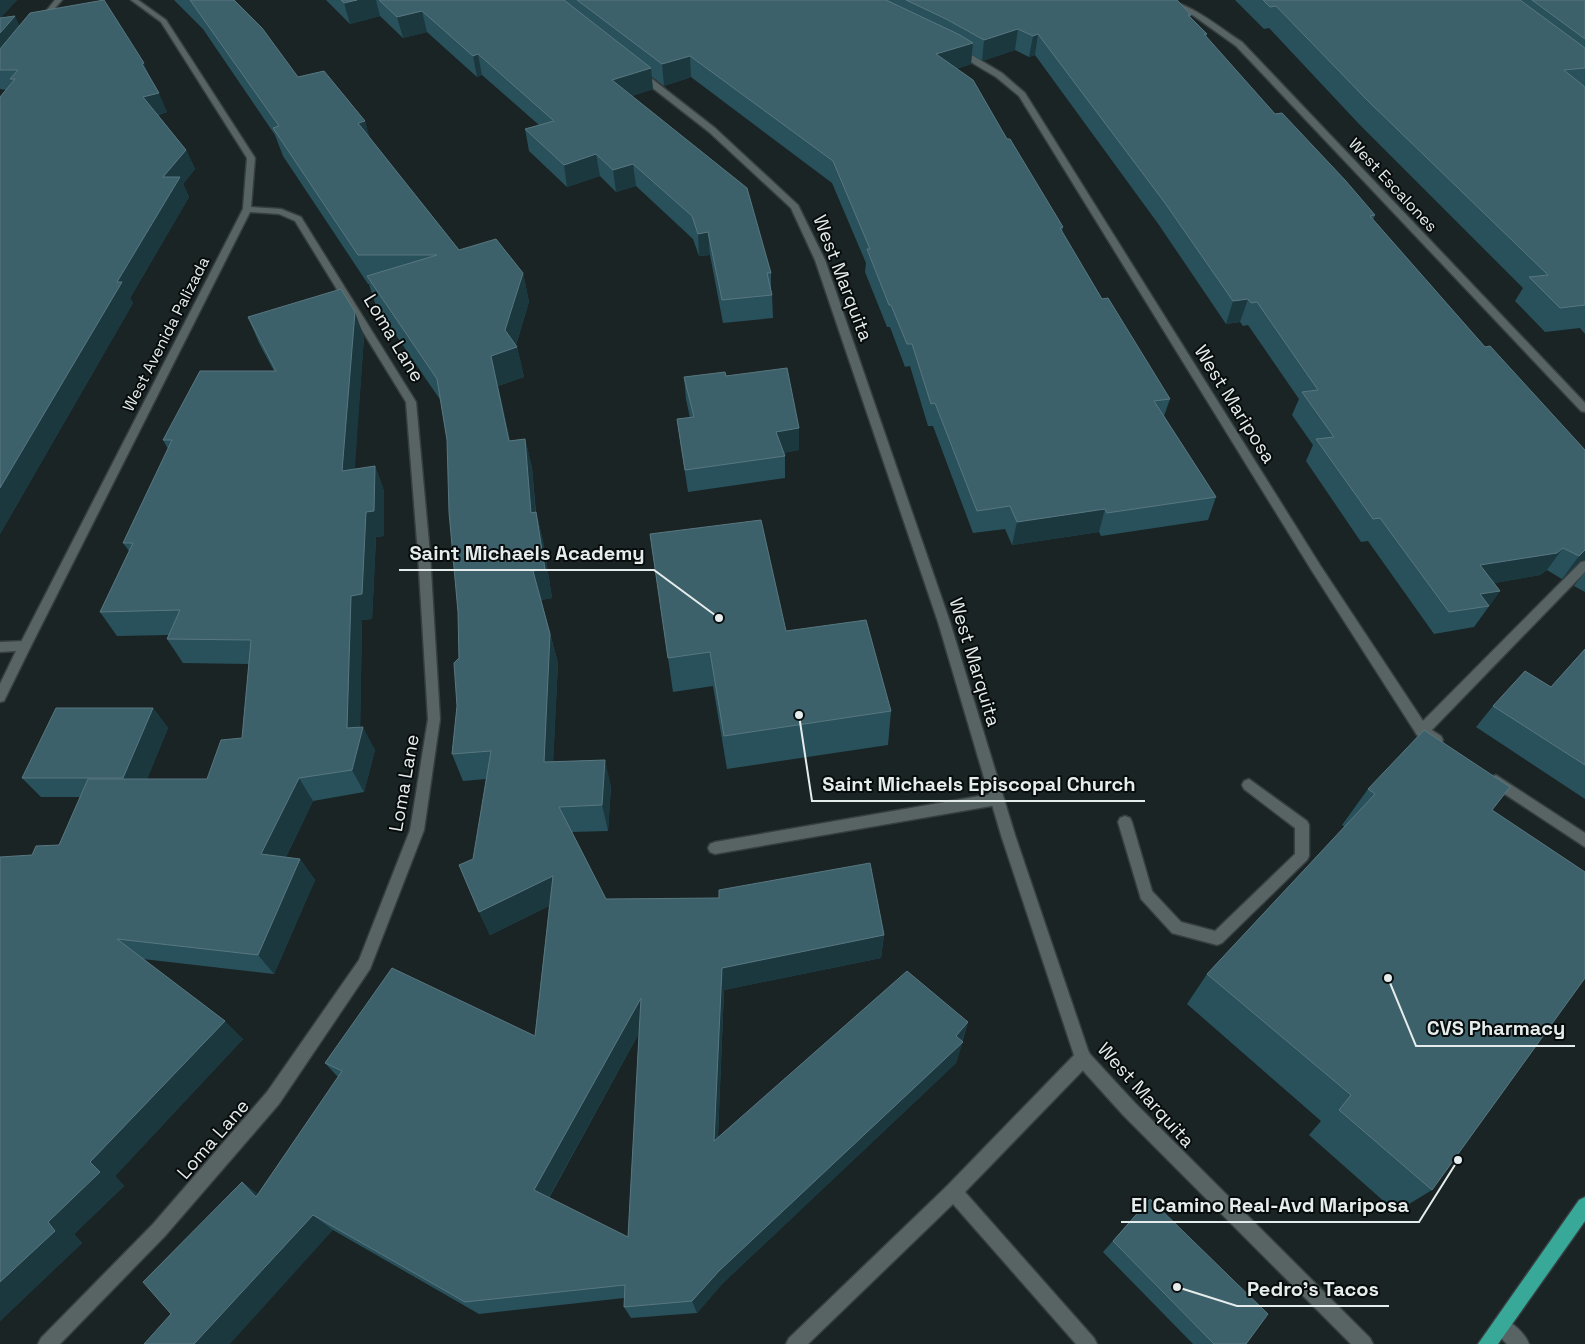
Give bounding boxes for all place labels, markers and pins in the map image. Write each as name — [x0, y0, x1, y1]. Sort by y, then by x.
callout: Saint Michaels Academy — [399, 535, 654, 570]
callout: Saint Michaels Episcopal Church — [812, 766, 1145, 801]
callout: CVS Pharmacy — [1416, 1011, 1575, 1046]
callout: El Camino Real-Avd Mariposa — [1121, 1187, 1419, 1222]
callout: Pedro's Tacos — [1237, 1271, 1389, 1306]

